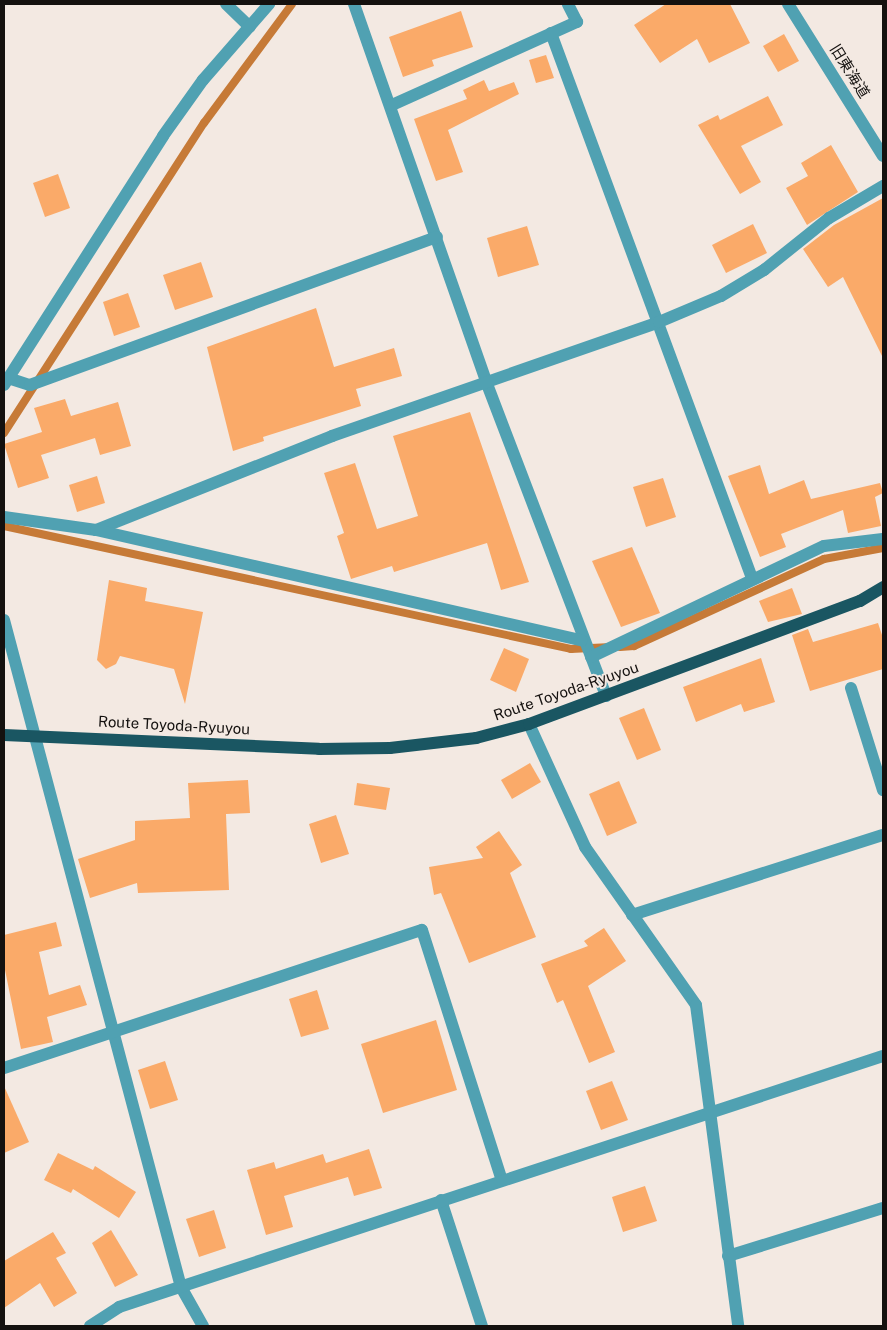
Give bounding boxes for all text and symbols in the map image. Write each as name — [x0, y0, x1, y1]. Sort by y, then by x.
street label: 旧東海道 — [826, 41, 874, 101]
street label: Route Toyoda-Ryuyou — [491, 658, 641, 724]
street label: Route Toyoda-Ryuyou — [98, 712, 250, 738]

